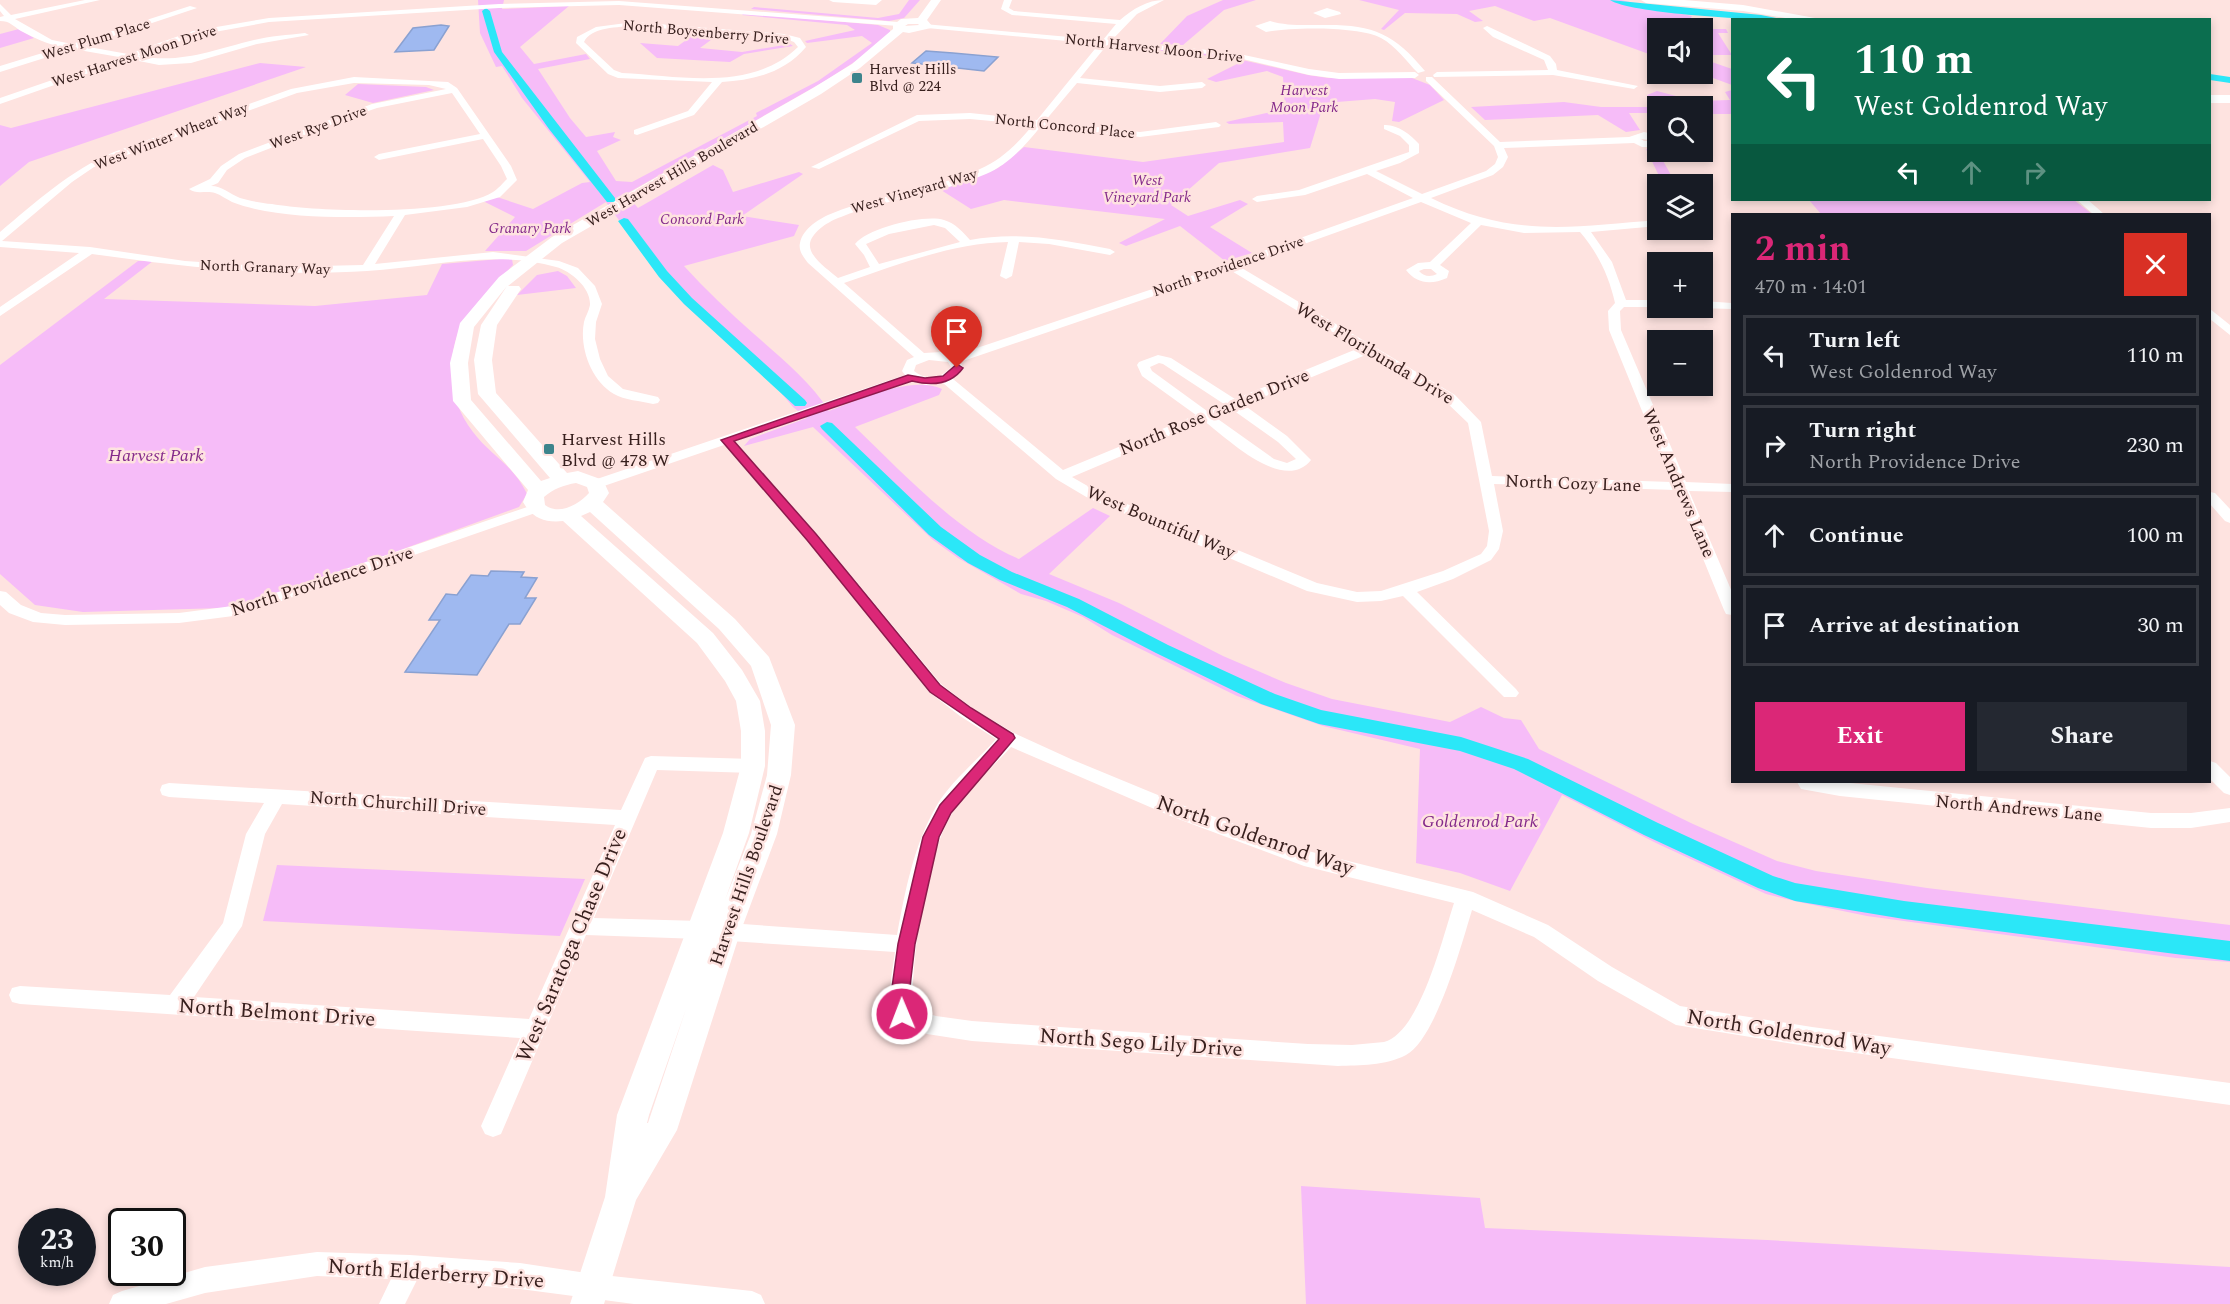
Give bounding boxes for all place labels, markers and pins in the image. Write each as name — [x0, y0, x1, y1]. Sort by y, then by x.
place label: Harvest Hills Blvd @ 224 — [869, 58, 956, 98]
marker: Harvest Hills Blvd @ 224 — [850, 71, 864, 85]
pin — [931, 306, 982, 368]
place label: Harvest Hills Blvd @ 478 W — [561, 426, 670, 474]
marker: Harvest Hills Blvd @ 478 W — [542, 442, 556, 456]

